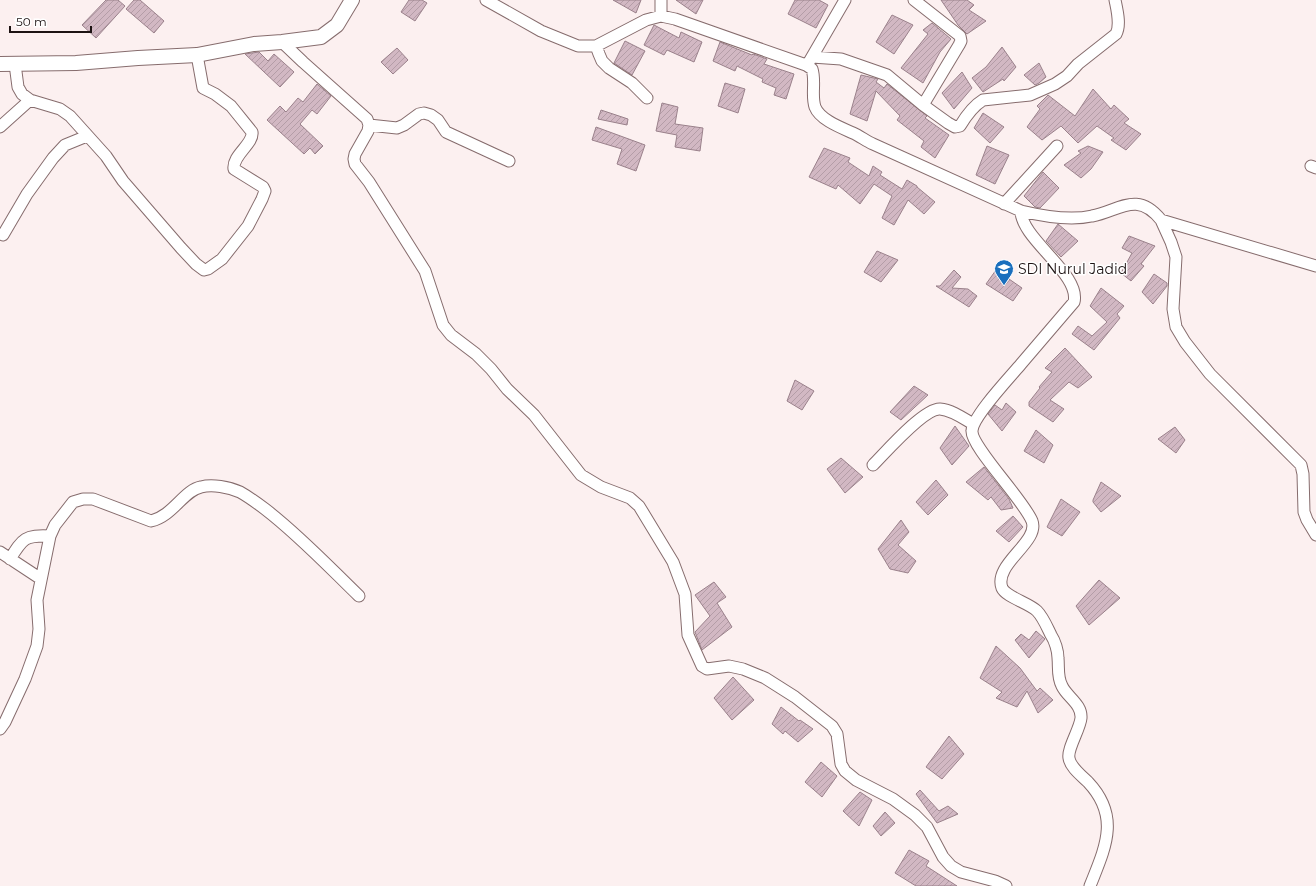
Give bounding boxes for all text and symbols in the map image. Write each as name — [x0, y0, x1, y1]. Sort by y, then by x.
scale bar — [10, 8, 91, 34]
text: 50 m — [16, 14, 47, 29]
school or university icon: SDI Nurul Jadid — [993, 258, 1015, 286]
place label: SDI Nurul Jadid — [1018, 260, 1127, 278]

